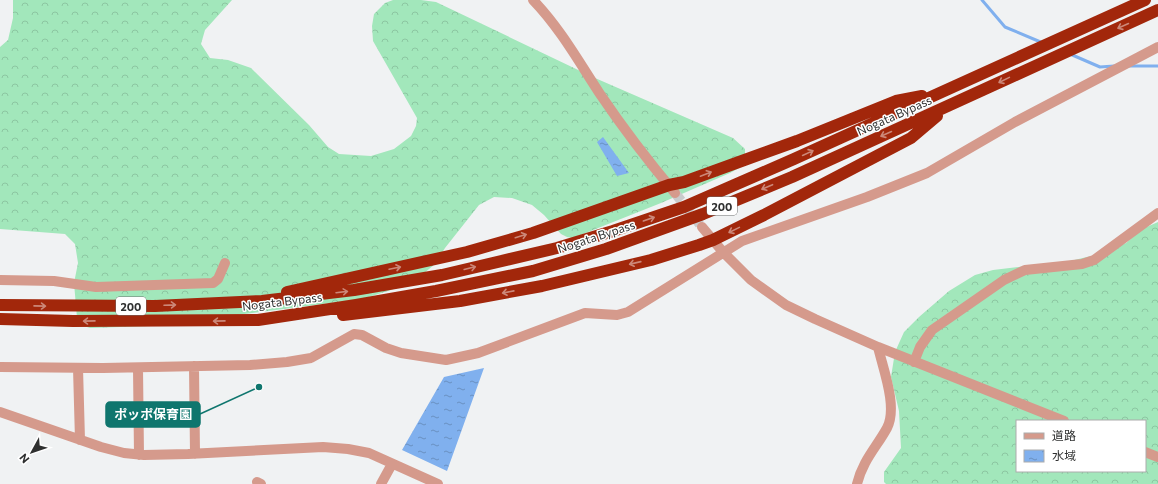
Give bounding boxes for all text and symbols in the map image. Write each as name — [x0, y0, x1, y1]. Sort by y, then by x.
one-way arrow — [1117, 23, 1129, 31]
one-way arrow — [998, 77, 1010, 84]
street label: Nogata Bypass — [854, 92, 934, 138]
one-way arrow — [880, 131, 892, 139]
one-way arrow — [802, 149, 814, 156]
one-way arrow — [699, 169, 711, 177]
one-way arrow — [762, 184, 774, 192]
road number: 200 — [707, 197, 737, 215]
one-way arrow — [643, 215, 656, 222]
street label: Nogata Bypass — [556, 217, 636, 255]
one-way arrow — [728, 227, 740, 234]
one-way arrow — [514, 232, 527, 239]
one-way arrow — [629, 260, 642, 268]
one-way arrow — [388, 264, 401, 272]
one-way arrow — [463, 264, 476, 272]
one-way arrow — [335, 288, 348, 296]
one-way arrow — [502, 288, 515, 296]
street label: Nogata Bypass — [241, 289, 323, 313]
road number: 200 — [116, 297, 146, 315]
one-way arrow — [33, 302, 46, 310]
one-way arrow — [163, 302, 176, 309]
one-way arrow — [83, 317, 96, 325]
one-way arrow — [213, 317, 226, 324]
callout: ポッポ保育園 — [106, 402, 200, 427]
text: ポッポ保育園 — [114, 406, 192, 422]
legend — [1016, 420, 1146, 472]
text: 道路 — [1052, 428, 1076, 442]
north arrow — [12, 432, 52, 472]
text: 水域 — [1052, 448, 1076, 462]
text: N — [16, 451, 32, 466]

